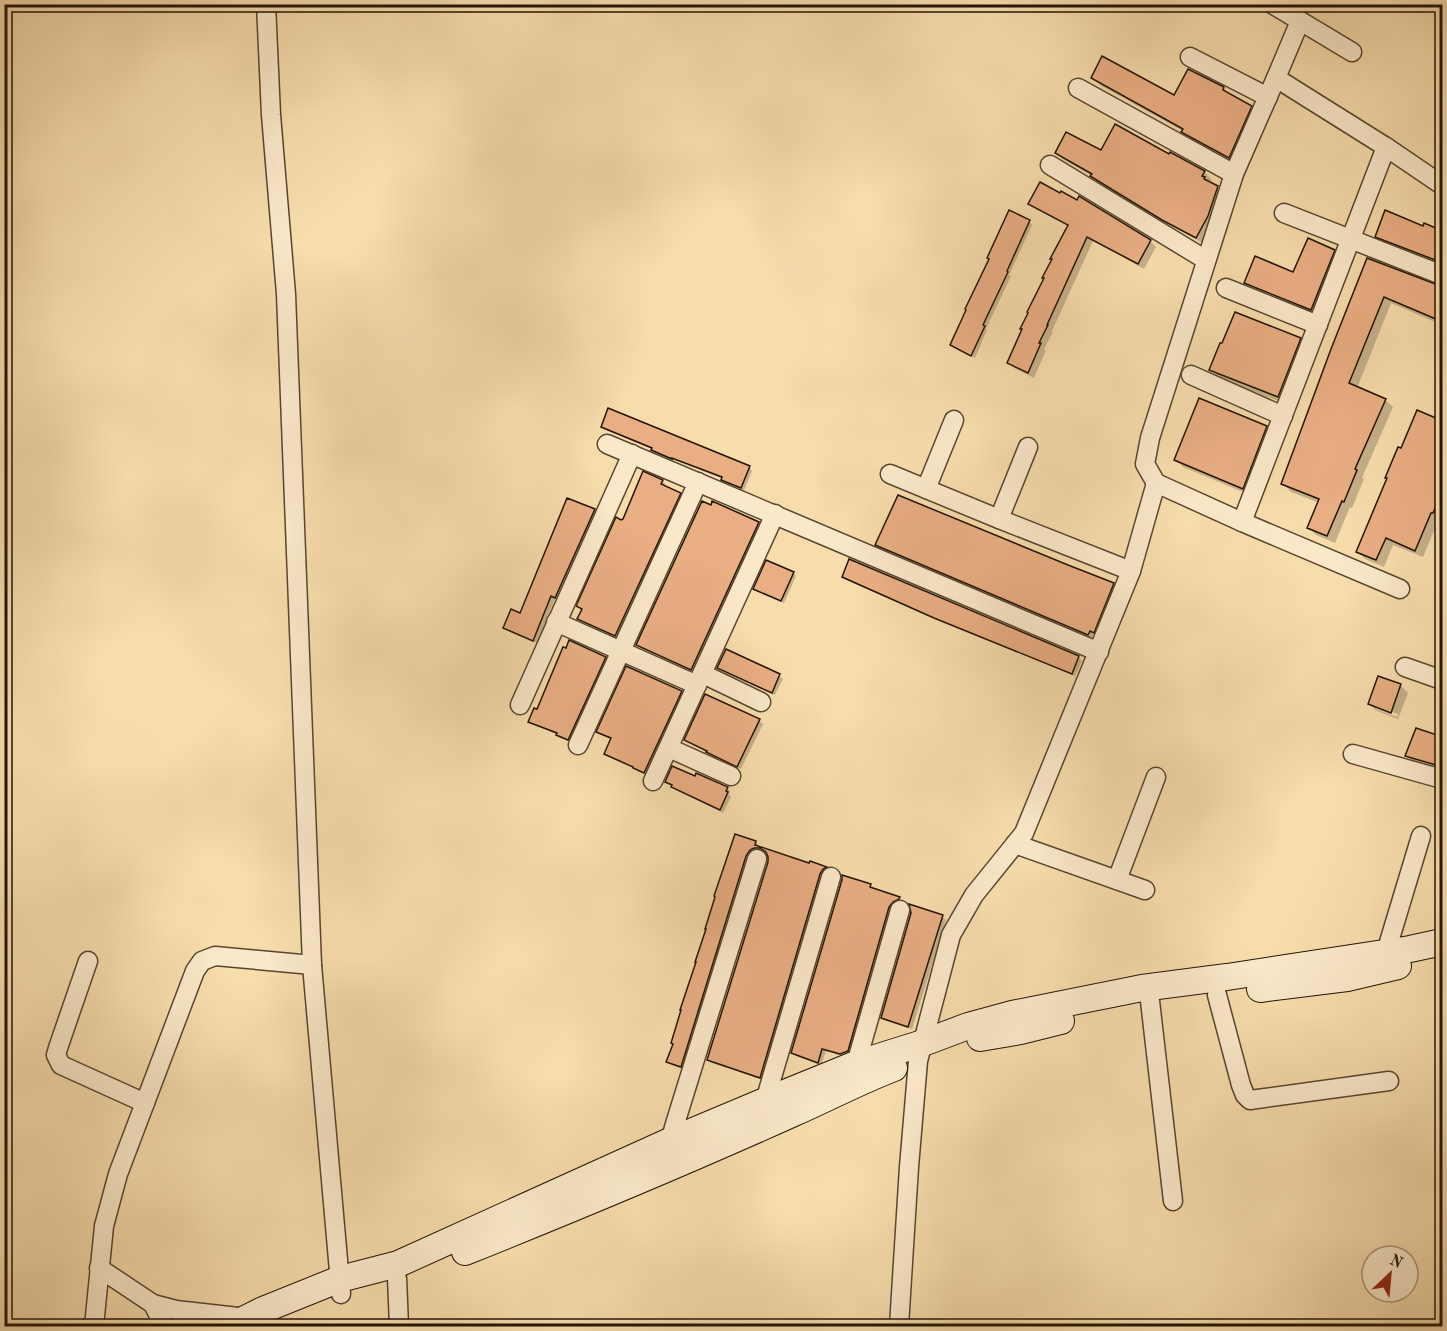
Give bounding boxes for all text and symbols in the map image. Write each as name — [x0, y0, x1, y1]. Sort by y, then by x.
north arrow — [1360, 1244, 1420, 1304]
text: N — [1387, 1252, 1405, 1273]

